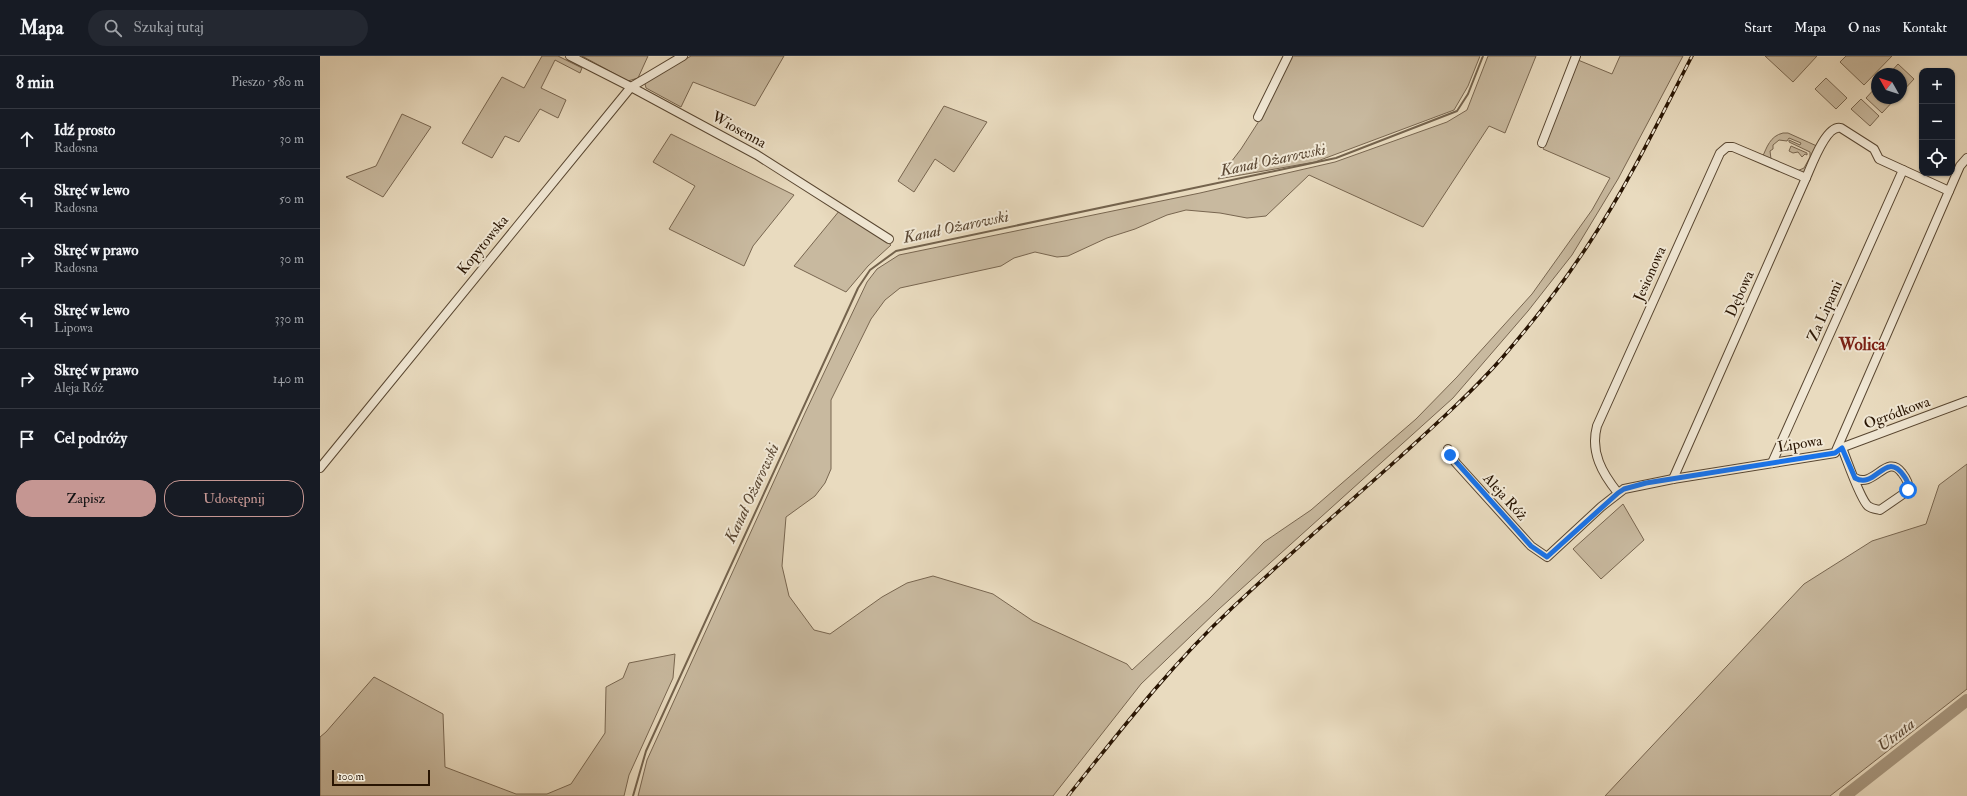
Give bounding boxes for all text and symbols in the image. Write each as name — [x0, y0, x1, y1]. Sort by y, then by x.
search box — [88, 10, 368, 46]
text: Mapa — [20, 16, 64, 40]
icon: search — [102, 17, 124, 39]
text: Szukaj tutaj — [134, 18, 204, 37]
text: Start — [1744, 19, 1772, 36]
text: Mapa — [1794, 19, 1826, 36]
text: O nas — [1848, 19, 1880, 36]
text: Kontakt — [1902, 19, 1947, 36]
north arrow — [1871, 68, 1907, 104]
map controls — [1919, 68, 1955, 176]
button: + — [1919, 68, 1955, 104]
text: 8 min — [16, 72, 54, 93]
text: Pieszo · 580 m — [231, 74, 304, 90]
button: − — [1919, 104, 1955, 140]
street label: Wiosenna — [708, 107, 770, 153]
text: Idź prosto — [54, 121, 115, 140]
icon: ahead — [16, 128, 38, 150]
text: 30 m — [280, 131, 304, 147]
water label: Kanał Ożarowski — [1217, 139, 1328, 181]
text: Radosna — [54, 140, 98, 156]
button: locate — [1919, 140, 1955, 176]
text: Skręć w lewo — [54, 181, 129, 200]
icon: left — [16, 188, 38, 210]
text: 50 m — [279, 191, 304, 207]
text: Radosna — [54, 200, 98, 216]
water label: Kanał Ożarowski — [900, 206, 1011, 248]
street label: Kopytowska — [453, 211, 514, 279]
text: Skręć w prawo — [54, 241, 138, 260]
street label: Jesionowa — [1629, 243, 1672, 306]
icon: right — [16, 248, 38, 270]
text: 30 m — [280, 251, 304, 267]
text: Radosna — [54, 260, 98, 276]
street label: Dębowa — [1721, 267, 1759, 320]
street label: Za Lipami — [1803, 278, 1848, 345]
text: Skręć w lewo — [54, 301, 129, 320]
icon: left — [16, 308, 38, 330]
text: 330 m — [275, 311, 304, 327]
text: Lipowa — [54, 320, 93, 336]
district label: Wolica — [1838, 334, 1886, 355]
text: Skręć w prawo — [54, 361, 138, 380]
icon: right — [16, 368, 38, 390]
text: 140 m — [273, 371, 304, 387]
text: Aleja Róż — [54, 380, 104, 396]
street label: Ogródkowa — [1861, 392, 1934, 434]
icon: arrive — [16, 428, 38, 450]
text: Cel podróży — [54, 429, 127, 448]
street label: Lipowa — [1776, 431, 1825, 458]
water label: Kanał Ożarowski — [720, 440, 784, 547]
route end — [1441, 446, 1459, 464]
street label: Aleja Róż — [1478, 469, 1531, 525]
button: Zapisz — [16, 480, 156, 517]
button: Udostępnij — [164, 480, 304, 517]
route start — [1899, 481, 1917, 499]
water label: Utrata — [1873, 714, 1919, 756]
scale bar — [332, 768, 430, 787]
text: 100 m — [338, 770, 364, 783]

